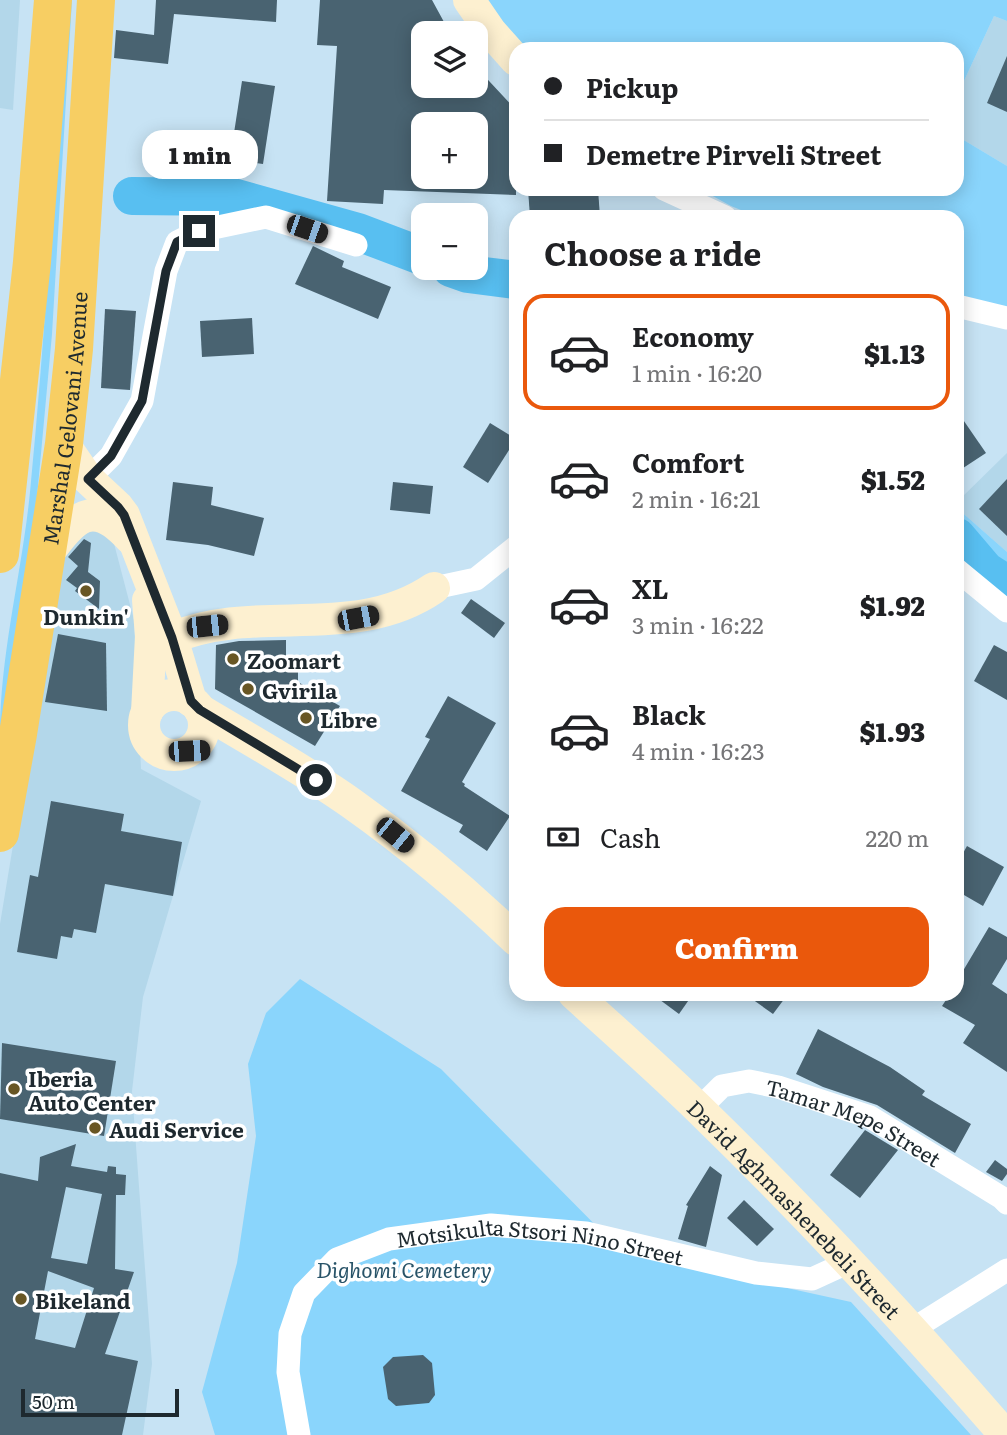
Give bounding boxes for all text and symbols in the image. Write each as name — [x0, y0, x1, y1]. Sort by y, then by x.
map controls — [411, 21, 488, 280]
button: layers — [411, 21, 488, 98]
text: Pickup — [586, 67, 678, 106]
button: + — [411, 112, 488, 189]
callout: 1 min — [141, 130, 257, 178]
text: Demetre Pirveli Street — [586, 134, 881, 173]
text: 1 min — [169, 137, 231, 171]
button: − — [411, 203, 488, 280]
car — [284, 212, 331, 246]
route end — [183, 215, 215, 247]
text: Choose a ride — [544, 228, 761, 276]
street label: Marshal Gelovani Avenue — [33, 290, 93, 547]
text: Economy — [632, 316, 754, 355]
icon: car — [548, 321, 611, 384]
text: $1.13 — [864, 333, 925, 372]
text: 1 min · 16:20 — [632, 355, 762, 389]
text: Comfort — [632, 442, 744, 481]
icon: car — [548, 447, 611, 510]
text: $1.52 — [861, 459, 925, 498]
text: 2 min · 16:21 — [632, 481, 760, 515]
text: XL — [632, 568, 669, 607]
icon: car — [548, 573, 611, 636]
marker: Dunkin' — [78, 583, 94, 599]
text: $1.92 — [860, 585, 925, 624]
place label: Dunkin' — [43, 600, 129, 631]
car — [336, 604, 381, 632]
text: 3 min · 16:22 — [632, 607, 764, 641]
car — [186, 613, 229, 639]
place label: Zoomart — [247, 644, 342, 675]
marker: Zoomart — [225, 651, 241, 667]
place label: Gvirila — [262, 674, 338, 705]
marker: Gvirila — [240, 681, 256, 697]
text: Black — [632, 694, 706, 733]
icon: car — [548, 699, 611, 762]
place label: Libre — [320, 703, 377, 734]
marker: Libre — [298, 710, 314, 726]
text: $1.93 — [860, 711, 925, 750]
text: 4 min · 16:23 — [632, 733, 765, 767]
car — [168, 740, 211, 762]
route start — [300, 764, 332, 796]
car — [373, 814, 418, 856]
text: Cash — [600, 817, 661, 856]
icon: cash — [544, 818, 582, 856]
text: 220 m — [865, 820, 929, 854]
button: Confirm — [544, 907, 929, 987]
place label: Iberia Auto Center — [28, 1062, 156, 1117]
street label: Tamar Mepe Street — [763, 1069, 948, 1173]
marker: Iberia Auto Center — [6, 1081, 22, 1097]
street label: David Aghmashenebeli Street — [681, 1091, 909, 1325]
place label: Audi Service — [109, 1113, 244, 1144]
marker: Audi Service — [87, 1120, 103, 1136]
street label: Motsikulta Stsori Nino Street — [394, 1209, 687, 1271]
park label: Dighomi Cemetery — [316, 1253, 492, 1284]
place label: Bikeland — [35, 1284, 131, 1315]
marker: Bikeland — [13, 1291, 29, 1307]
scale bar — [21, 1386, 178, 1418]
text: 50 m — [32, 1387, 75, 1415]

